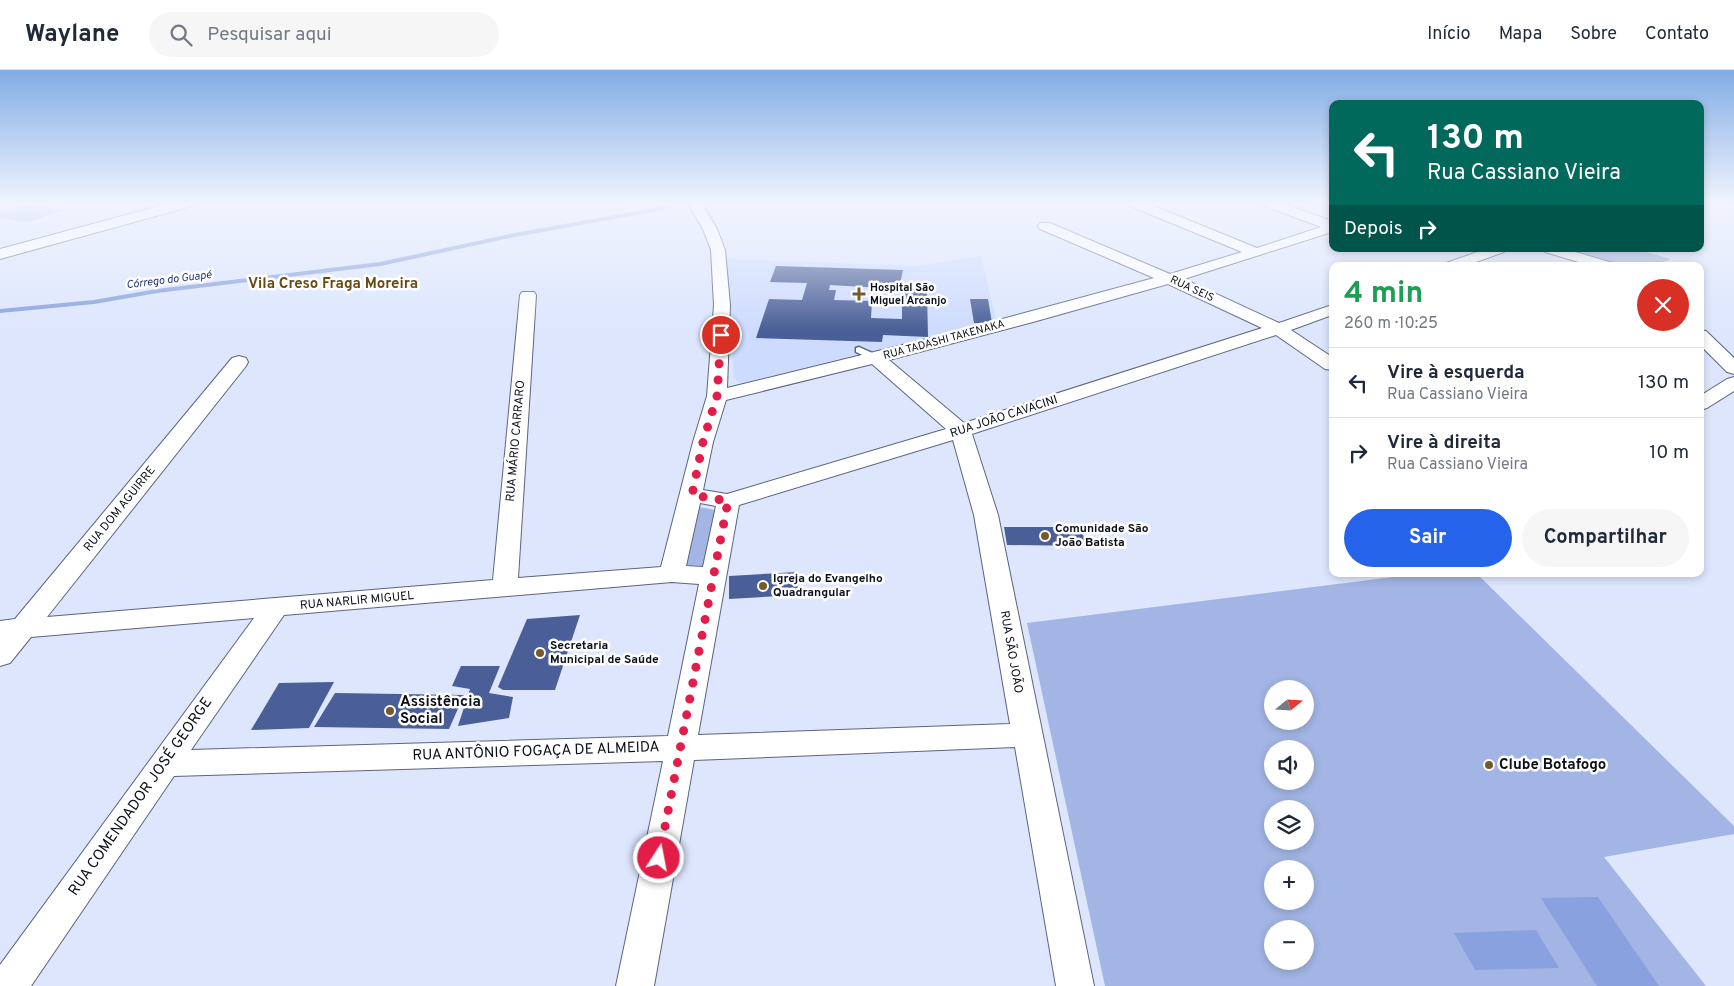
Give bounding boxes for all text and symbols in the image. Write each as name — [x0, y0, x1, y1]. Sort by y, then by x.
search box — [149, 12, 499, 57]
text: Waylane — [25, 20, 119, 50]
icon: search — [167, 21, 195, 49]
text: Pesquisar aqui — [207, 23, 332, 47]
text: Início — [1427, 23, 1471, 46]
text: Mapa — [1499, 23, 1542, 46]
text: Sobre — [1570, 23, 1617, 46]
text: Contato — [1645, 23, 1709, 46]
text: 130 m — [1427, 117, 1524, 161]
icon: left — [1344, 120, 1409, 185]
text: Rua Cassiano Vieira — [1427, 160, 1621, 187]
icon: right — [1413, 215, 1441, 243]
text: Depois — [1344, 217, 1403, 241]
water label: Córrego do Guapé — [126, 268, 214, 292]
street label: RUA SEIS — [1168, 273, 1216, 305]
district label: Vila Creso Fraga Moreira — [248, 275, 418, 294]
text: 4 min — [1344, 276, 1423, 313]
button: close — [1637, 279, 1689, 331]
place label: Hospital São Miguel Arcanjo — [870, 281, 947, 308]
marker: Hospital São Miguel Arcanjo — [852, 287, 866, 301]
pin — [700, 314, 742, 356]
text: 260 m · 10:25 — [1344, 314, 1438, 334]
street label: RUA TADASHI TAKENAKA — [882, 317, 1006, 363]
icon: arrive — [707, 321, 735, 349]
text: Vire à esquerda — [1387, 361, 1525, 385]
icon: left — [1344, 369, 1372, 397]
text: 130 m — [1638, 371, 1689, 395]
street label: RUA MÁRIO CARRARO — [503, 379, 529, 503]
text: Rua Cassiano Vieira — [1387, 385, 1528, 405]
street label: RUA JOÃO CAVACINI — [948, 392, 1060, 442]
text: Vire à direita — [1387, 431, 1501, 455]
icon: right — [1344, 439, 1372, 467]
text: 10 m — [1649, 441, 1689, 465]
text: Rua Cassiano Vieira — [1387, 455, 1528, 475]
street label: RUA DOM AGUIRRE — [81, 463, 159, 555]
button: Sair — [1344, 509, 1512, 567]
button: Compartilhar — [1522, 509, 1689, 567]
place label: Comunidade São João Batista — [1055, 521, 1149, 551]
marker: Comunidade São João Batista — [1039, 530, 1051, 542]
place label: Igreja do Evangelho Quadrangular — [773, 571, 883, 601]
marker: Igreja do Evangelho Quadrangular — [757, 580, 769, 592]
street label: RUA NARLIR MIGUEL — [299, 588, 415, 614]
street label: RUA SÃO JOÃO — [996, 609, 1026, 695]
place label: Secretaria Municipal de Saúde — [550, 638, 659, 668]
marker: Secretaria Municipal de Saúde — [534, 647, 546, 659]
north arrow — [1264, 680, 1314, 730]
map controls — [1264, 680, 1314, 970]
street label: RUA COMENDADOR JOSÉ GEORGE — [64, 693, 217, 900]
place label: Assistência Social — [400, 693, 481, 729]
marker: Assistência Social — [384, 705, 396, 717]
street label: RUA ANTÔNIO FOGAÇA DE ALMEIDA — [412, 736, 660, 766]
button: sound — [1264, 740, 1314, 790]
place label: Clube Botafogo — [1499, 756, 1606, 775]
marker: Clube Botafogo — [1483, 759, 1495, 771]
button: layers — [1264, 800, 1314, 850]
position arrow — [632, 831, 684, 883]
button: + — [1264, 860, 1314, 910]
button: − — [1264, 920, 1314, 970]

